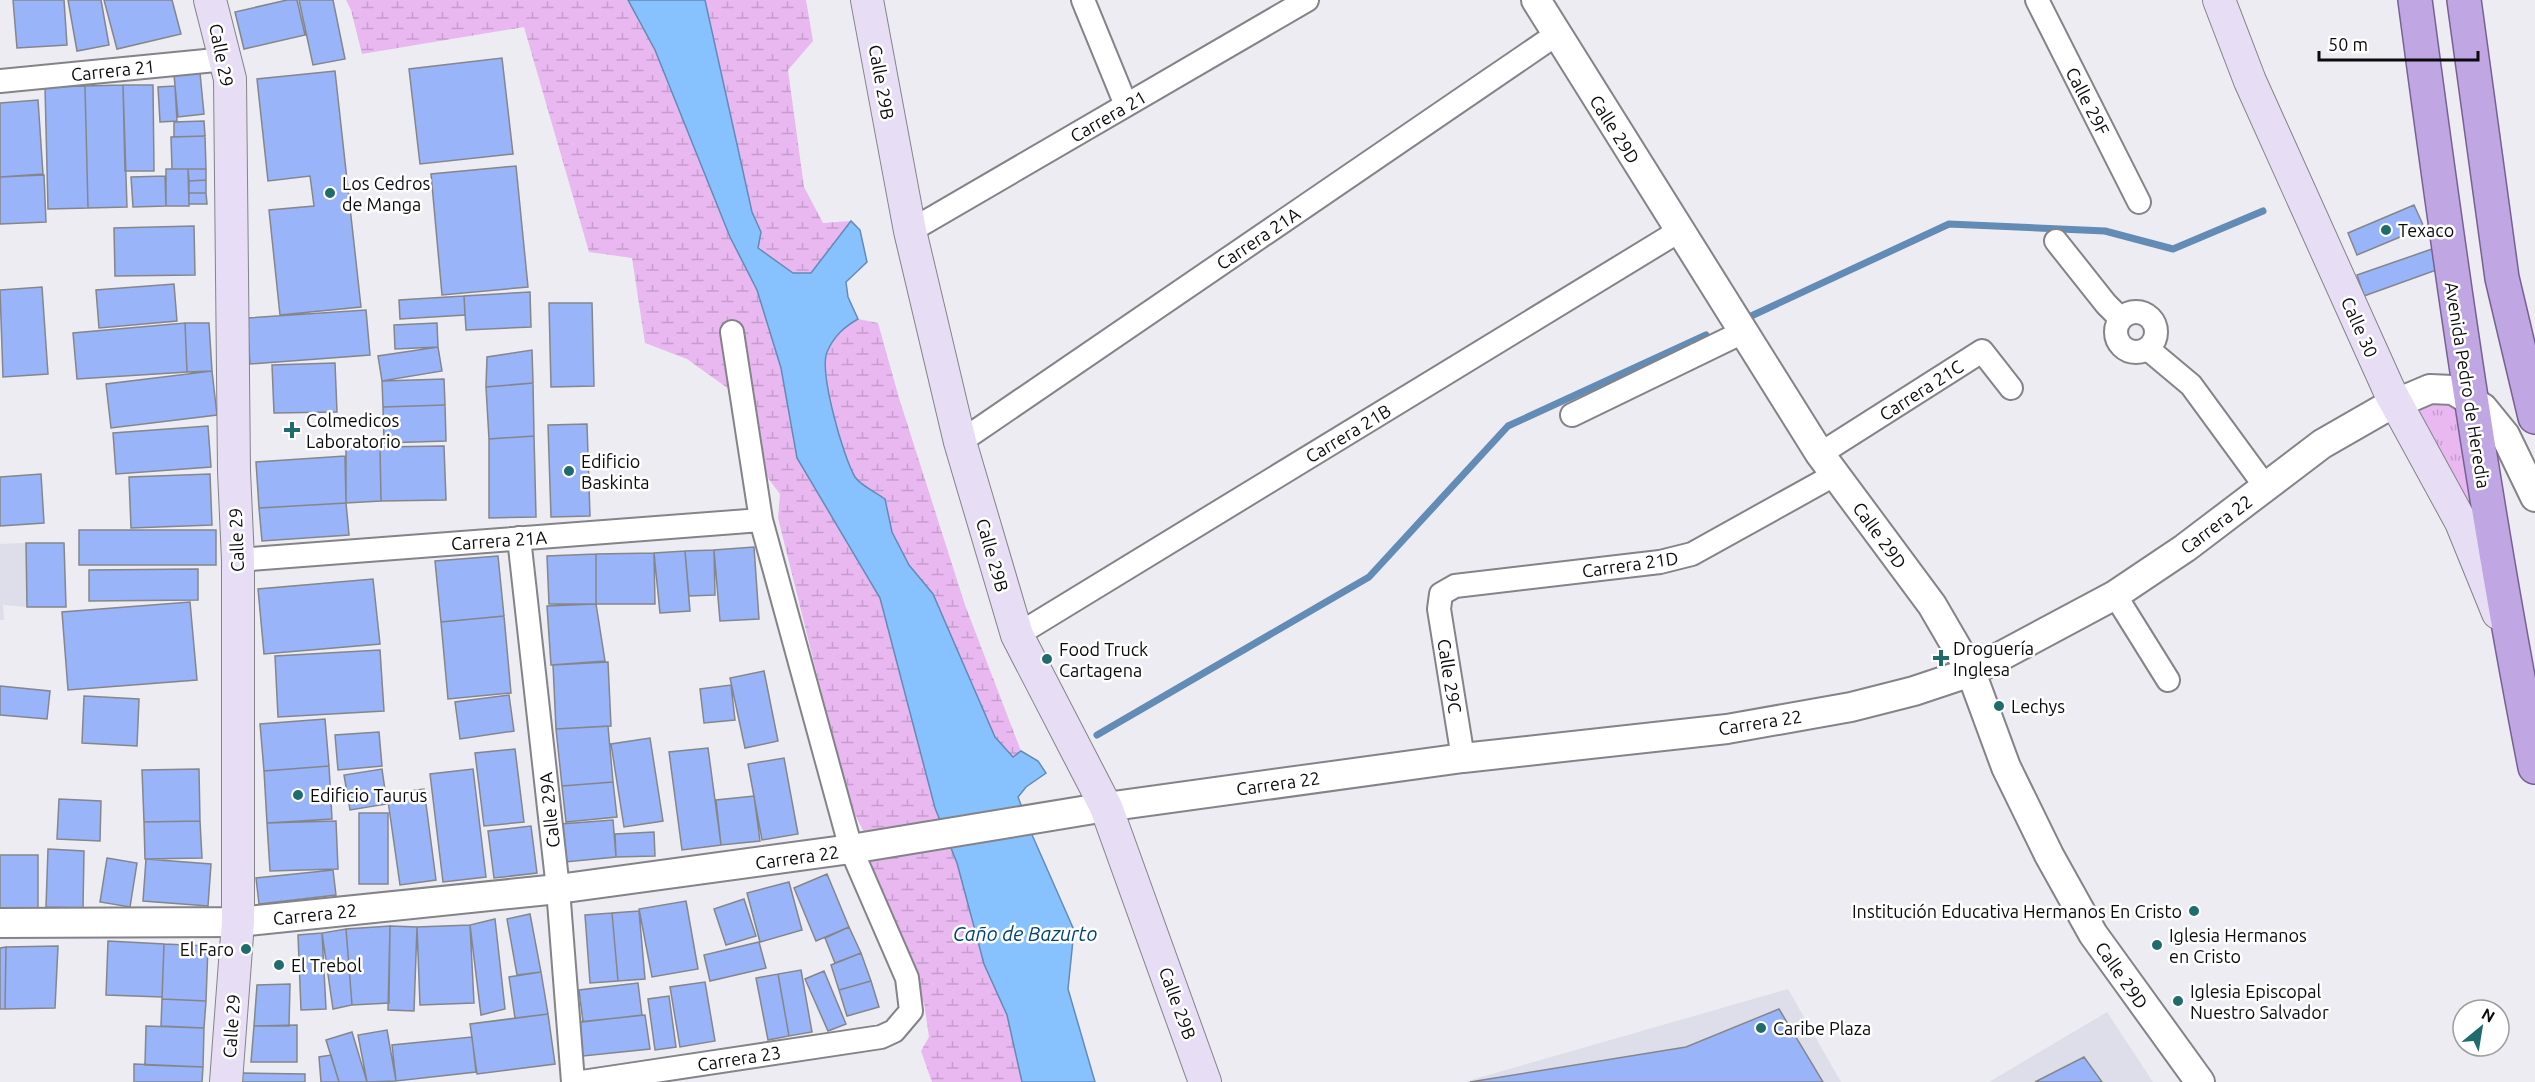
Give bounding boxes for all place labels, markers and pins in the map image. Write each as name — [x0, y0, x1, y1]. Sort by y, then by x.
place label: Los Cedros de Manga — [342, 173, 430, 214]
marker: Los Cedros de Manga — [323, 186, 337, 200]
place label: Texaco — [2398, 220, 2454, 240]
marker: Texaco — [2379, 223, 2393, 237]
place label: Colmedicos Laboratorio — [306, 410, 401, 451]
marker: Colmedicos Laboratorio — [283, 421, 301, 439]
place label: Edificio Baskinta — [581, 451, 650, 492]
marker: Edificio Baskinta — [562, 464, 576, 478]
place label: Droguería Inglesa — [1953, 638, 2034, 679]
place label: Food Truck Cartagena — [1059, 639, 1148, 680]
marker: Droguería Inglesa — [1934, 651, 1948, 665]
marker: Food Truck Cartagena — [1040, 652, 1054, 666]
place label: Lechys — [2011, 696, 2065, 716]
marker: Lechys — [1992, 699, 2006, 713]
place label: Edificio Taurus — [310, 785, 427, 805]
marker: Edificio Taurus — [291, 788, 305, 802]
place label: Institución Educativa Hermanos En Cristo — [1852, 901, 2182, 921]
marker: Institución Educativa Hermanos En Cristo — [2187, 904, 2201, 918]
place label: Iglesia Hermanos en Cristo — [2169, 925, 2307, 966]
marker: Iglesia Hermanos en Cristo — [2150, 938, 2164, 952]
place label: El Faro — [180, 939, 234, 959]
marker: El Faro — [239, 942, 253, 956]
place label: El Trebol — [291, 955, 362, 975]
marker: El Trebol — [272, 958, 286, 972]
place label: Iglesia Episcopal Nuestro Salvador — [2190, 981, 2329, 1022]
marker: Iglesia Episcopal Nuestro Salvador — [2171, 994, 2185, 1008]
place label: Caribe Plaza — [1773, 1018, 1871, 1038]
marker: Caribe Plaza — [1754, 1021, 1768, 1035]

